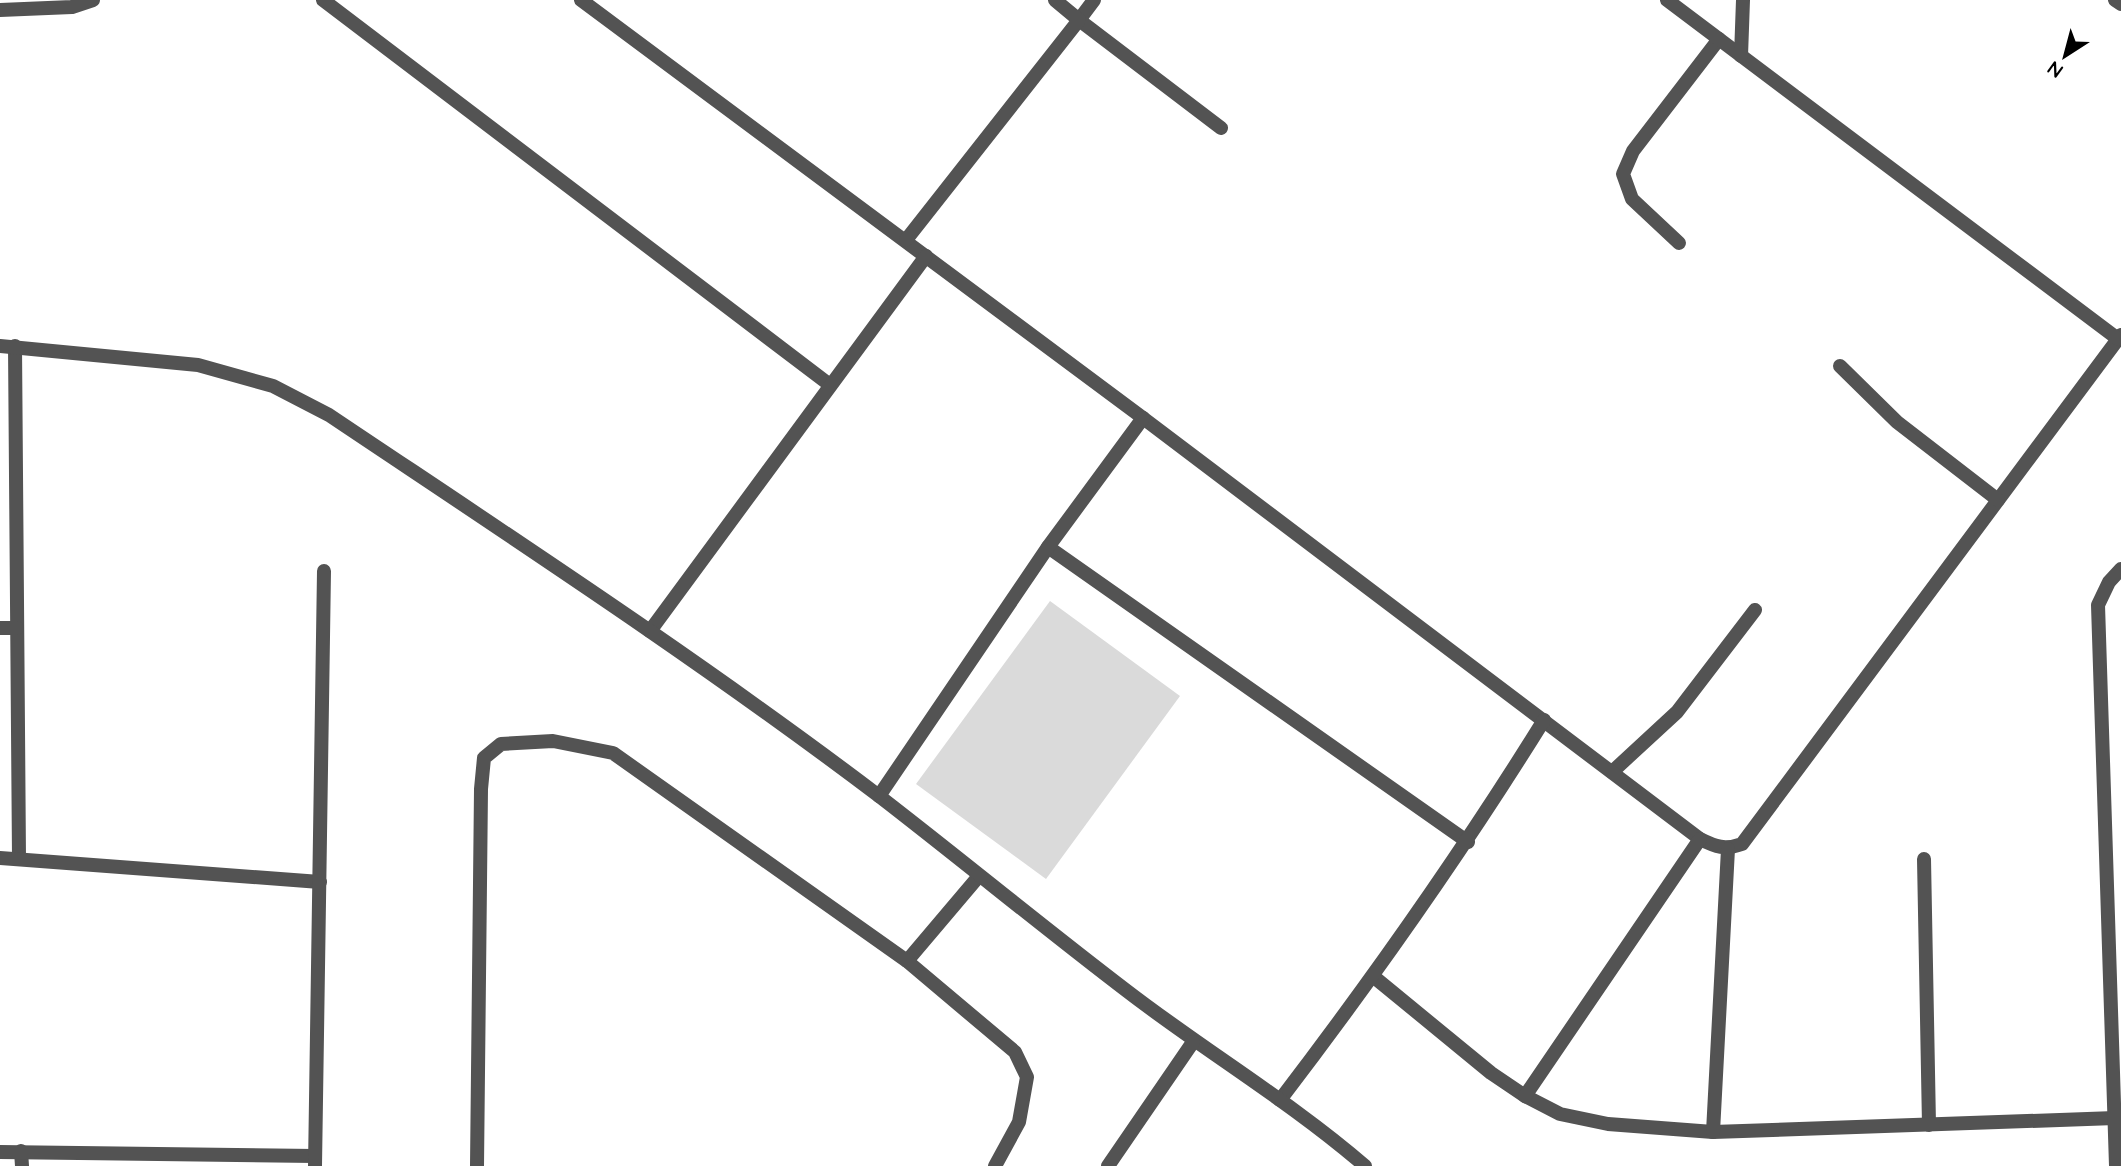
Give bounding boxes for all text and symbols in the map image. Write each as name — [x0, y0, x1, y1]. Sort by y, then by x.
north arrow — [2030, 21, 2100, 91]
text: N — [2042, 56, 2068, 84]

